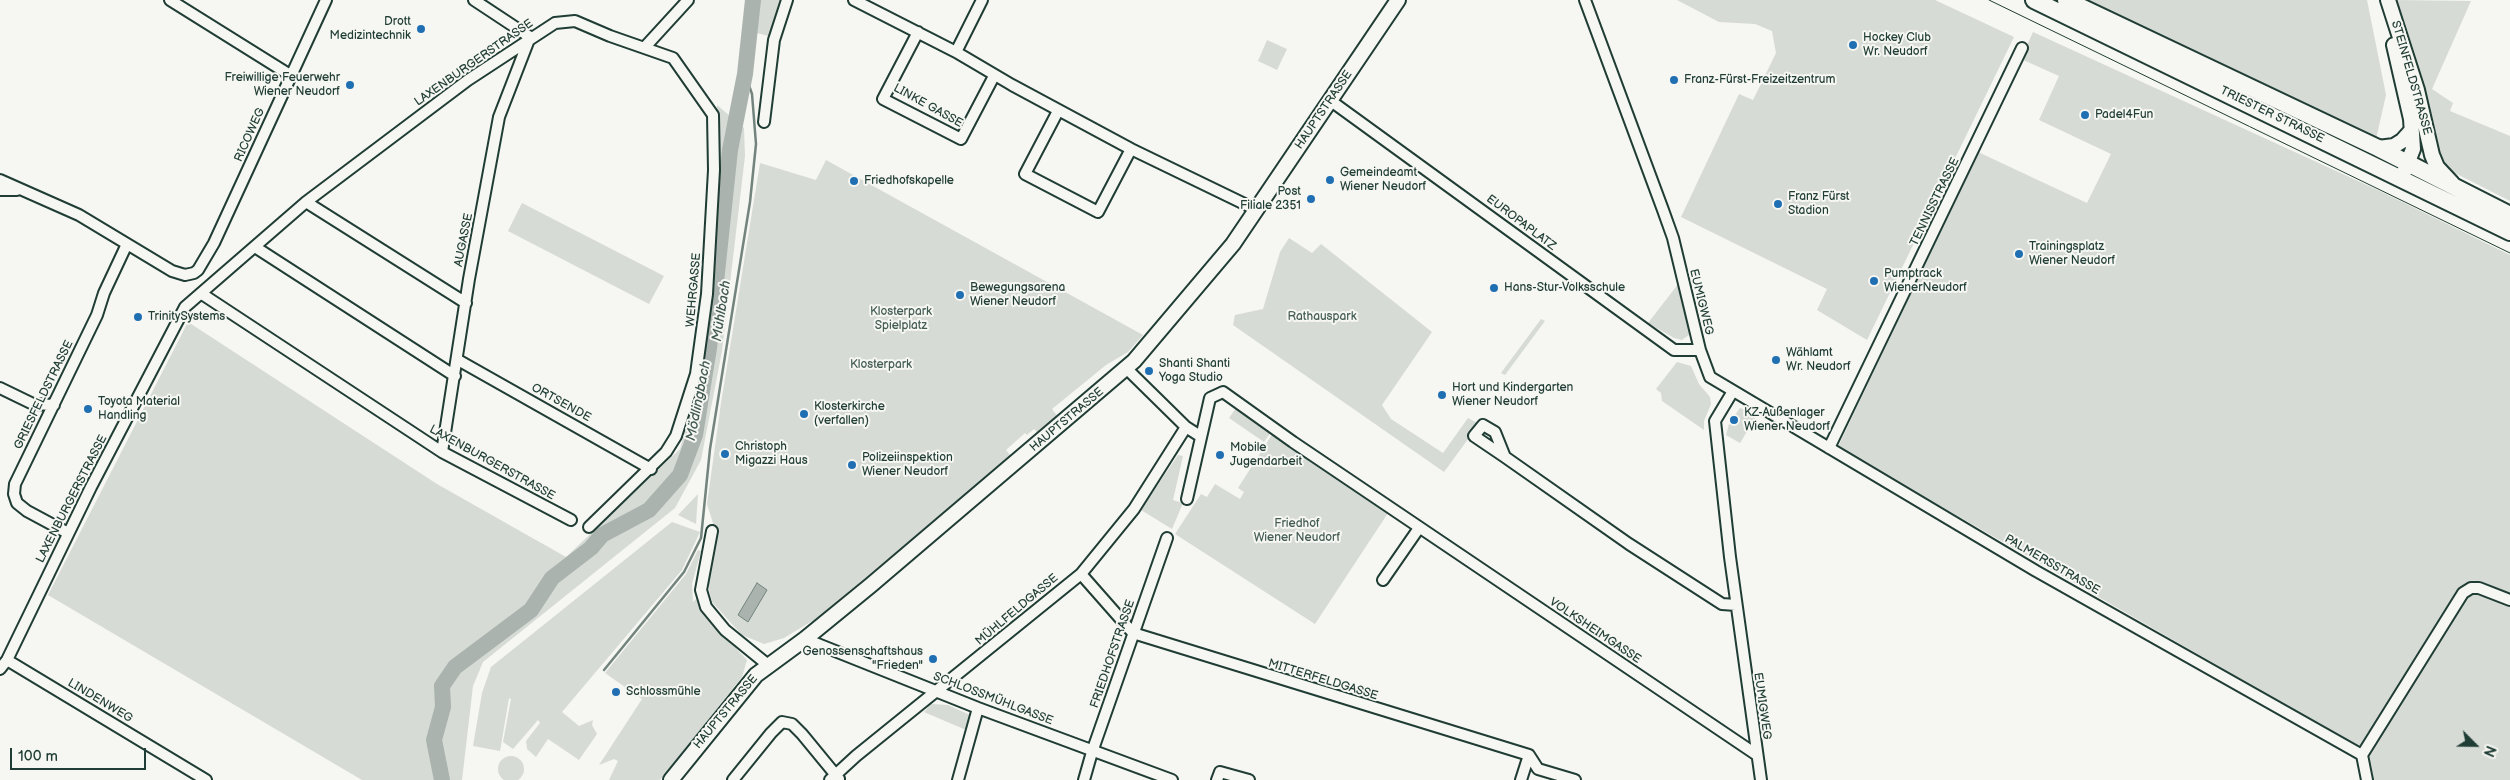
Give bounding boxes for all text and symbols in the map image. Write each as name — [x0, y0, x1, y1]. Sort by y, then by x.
place label: Drott Medizintechnik — [330, 15, 411, 43]
street label: LAXENBURGERSTRASSE — [412, 17, 536, 109]
street label: STEINFELDSTRASSE — [2388, 19, 2434, 137]
marker: Drott Medizintechnik — [415, 23, 427, 35]
place label: Hockey Club Wr. Neudorf — [1863, 31, 1931, 59]
marker: Hockey Club Wr. Neudorf — [1847, 39, 1859, 51]
street label: HAUPTSTRASSE — [1292, 68, 1356, 152]
place label: Freiwillige Feuerwehr Wiener Neudorf — [224, 71, 340, 99]
place label: Franz-Fürst-Freizeitzentrum — [1684, 73, 1835, 87]
marker: Franz-Fürst-Freizeitzentrum — [1668, 74, 1680, 86]
marker: Freiwillige Feuerwehr Wiener Neudorf — [344, 79, 356, 91]
street label: LINKE GASSE — [891, 81, 965, 131]
street label: TRIESTER STRASSE — [2218, 84, 2326, 146]
street label: RICOWEG — [232, 106, 268, 164]
place label: Padel4Fun — [2095, 108, 2153, 122]
marker: Padel4Fun — [2079, 109, 2091, 121]
street label: TENNISSTRASSE — [1907, 155, 1963, 249]
place label: Gemeindeamt Wiener Neudorf — [1340, 166, 1426, 194]
place label: Friedhofskapelle — [864, 174, 954, 188]
marker: Gemeindeamt Wiener Neudorf — [1324, 174, 1336, 186]
marker: Friedhofskapelle — [848, 175, 860, 187]
place label: Post Filiale 2351 — [1240, 185, 1301, 213]
place label: Franz Fürst Stadion — [1788, 190, 1850, 218]
street label: EUROPAPLATZ — [1483, 192, 1559, 254]
marker: Post Filiale 2351 — [1305, 193, 1317, 205]
marker: Franz Fürst Stadion — [1772, 198, 1784, 210]
street label: AUGASSE — [452, 212, 476, 268]
place label: Trainingsplatz Wiener Neudorf — [2029, 240, 2115, 268]
marker: Trainingsplatz Wiener Neudorf — [2013, 248, 2025, 260]
street label: WEHRGASSE — [684, 252, 704, 328]
place label: Pumptrack WienerNeudorf — [1884, 267, 1967, 295]
street label: EUMIGWEG — [1686, 268, 1716, 336]
marker: Pumptrack WienerNeudorf — [1868, 275, 1880, 287]
water label: Mühlbach — [709, 279, 735, 343]
place label: Bewegungsarena Wiener Neudorf — [970, 281, 1065, 309]
place label: Hans-Stur-Volksschule — [1504, 281, 1625, 295]
marker: Hans-Stur-Volksschule — [1488, 282, 1500, 294]
marker: Bewegungsarena Wiener Neudorf — [954, 289, 966, 301]
park label: Klosterpark Spielplatz — [870, 305, 932, 333]
place label: TrinitySystems — [148, 310, 225, 324]
park label: Rathauspark — [1287, 310, 1357, 324]
marker: TrinitySystems — [132, 311, 144, 323]
street label: GRIESFELDSTRASSE — [11, 338, 77, 452]
place label: Wählamt Wr. Neudorf — [1786, 346, 1851, 374]
marker: Wählamt Wr. Neudorf — [1770, 354, 1782, 366]
place label: Shanti Shanti Yoga Studio — [1159, 357, 1230, 385]
park label: Klosterpark — [850, 358, 912, 372]
water label: Mödlingbach — [683, 360, 715, 442]
marker: Shanti Shanti Yoga Studio — [1143, 365, 1155, 377]
street label: ORTSENDE — [529, 381, 593, 425]
place label: Hort und Kindergarten Wiener Neudorf — [1452, 381, 1573, 409]
street label: HAUPTSTRASSE — [1027, 385, 1107, 455]
marker: Hort und Kindergarten Wiener Neudorf — [1436, 389, 1448, 401]
place label: Toyota Material Handling — [98, 395, 180, 423]
place label: Klosterkirche (verfallen) — [814, 400, 885, 428]
marker: Toyota Material Handling — [82, 403, 94, 415]
place label: KZ-Außenlager Wiener Neudorf — [1744, 406, 1830, 434]
marker: Klosterkirche (verfallen) — [798, 408, 810, 420]
marker: KZ-Außenlager Wiener Neudorf — [1728, 414, 1740, 426]
street label: LAXENBURGERSTRASSE — [427, 422, 557, 504]
street label: LAXENBURGERSTRASSE — [33, 433, 111, 565]
place label: Christoph Migazzi Haus — [735, 440, 808, 468]
place label: Mobile Jugendarbeit — [1230, 441, 1302, 469]
marker: Christoph Migazzi Haus — [719, 448, 731, 460]
marker: Mobile Jugendarbeit — [1214, 449, 1226, 461]
place label: Polizeiinspektion Wiener Neudorf — [862, 451, 953, 479]
marker: Polizeiinspektion Wiener Neudorf — [846, 459, 858, 471]
park label: Friedhof Wiener Neudorf — [1254, 517, 1340, 545]
street label: PALMERSSTRASSE — [2002, 532, 2102, 598]
street label: MÜHLFELDGASSE — [973, 571, 1061, 649]
street label: VOLKSHEIMGASSE — [1546, 595, 1644, 667]
street label: FRIEDHOFSTRASSE — [1088, 598, 1138, 710]
place label: Genossenschaftshaus "Frieden" — [803, 645, 923, 673]
marker: Genossenschaftshaus "Frieden" — [927, 653, 939, 665]
street label: MITTERFELDGASSE — [1266, 656, 1380, 704]
street label: SCHLOSSMÜHLGASSE — [931, 669, 1055, 729]
street label: HAUPTSTRASSE — [691, 672, 761, 752]
street label: EUMIGWEG — [1750, 672, 1774, 740]
street label: LINDENWEG — [65, 676, 135, 726]
place label: Schlossmühle — [626, 685, 701, 699]
marker: Schlossmühle — [610, 686, 622, 698]
north arrow — [2450, 720, 2500, 770]
scale bar — [12, 738, 149, 770]
text: N — [2479, 743, 2499, 759]
text: 100 m — [18, 747, 58, 766]

